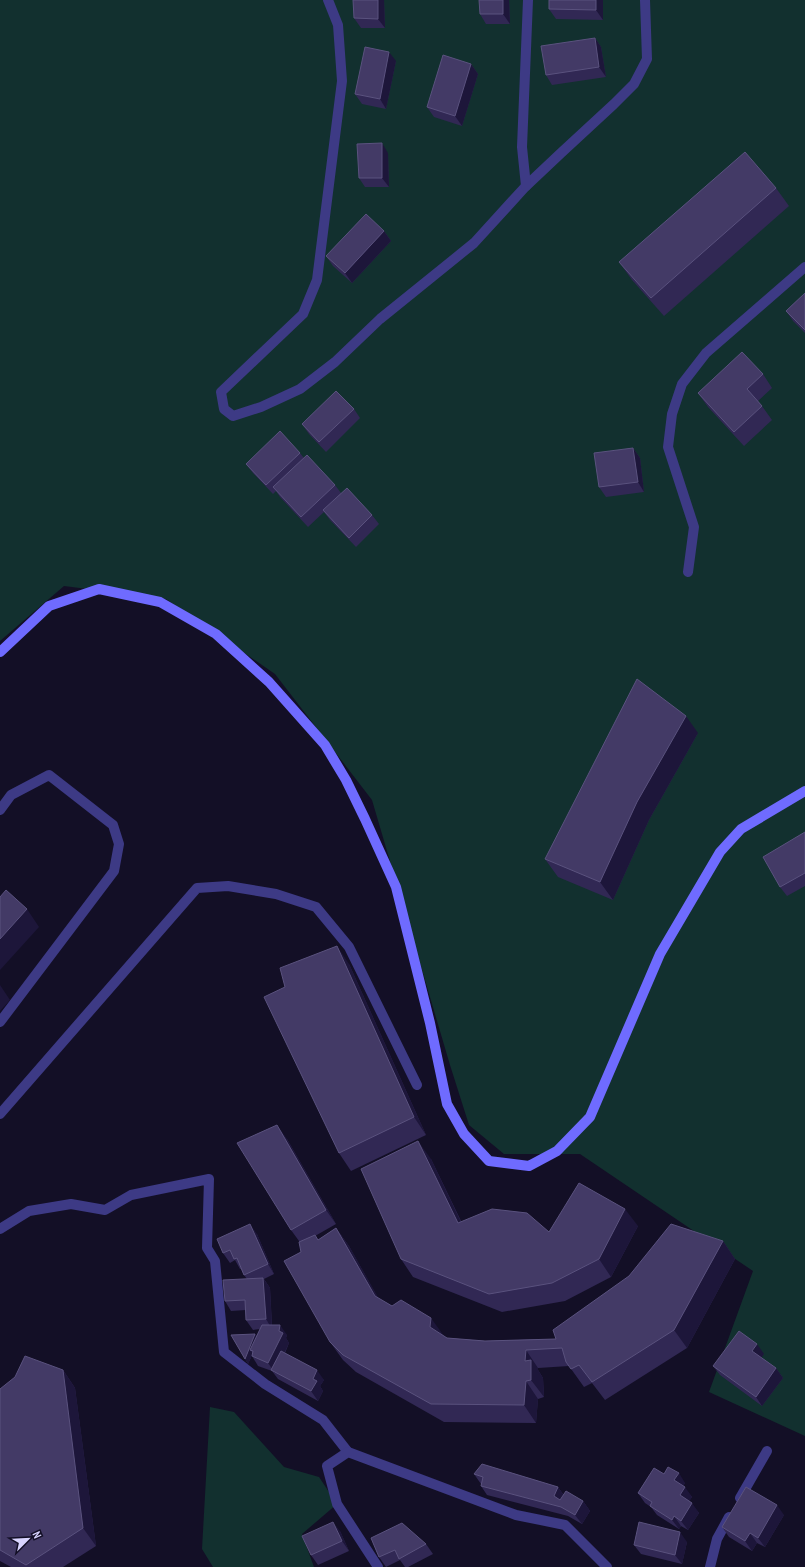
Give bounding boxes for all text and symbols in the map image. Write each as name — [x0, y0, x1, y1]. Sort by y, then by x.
north arrow — [8, 1519, 48, 1559]
text: N — [30, 1529, 45, 1541]

